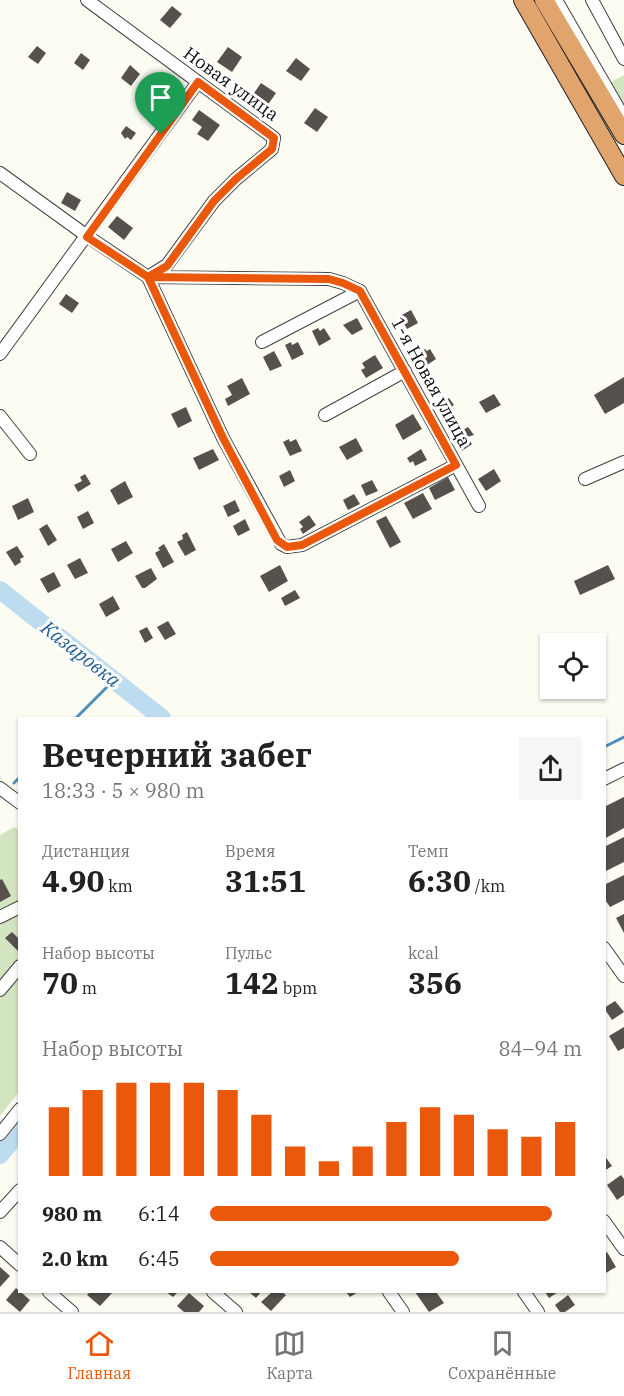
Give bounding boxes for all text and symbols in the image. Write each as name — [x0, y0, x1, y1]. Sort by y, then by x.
street label: Новая улица — [179, 41, 284, 126]
pin — [135, 72, 186, 134]
icon: arrive — [144, 81, 177, 114]
street label: 1-я Новая улица — [386, 313, 477, 451]
water label: Казаровка — [35, 613, 127, 693]
map controls — [540, 633, 606, 699]
button: locate — [540, 633, 606, 699]
text: Вечерний забег — [42, 733, 312, 776]
button: share — [519, 737, 582, 800]
text: 18:33 · 5 × 980 m — [42, 777, 205, 804]
text: Дистанция — [42, 841, 130, 861]
text: Время — [225, 841, 276, 861]
text: Темп — [408, 841, 449, 861]
text: 4.90 — [42, 861, 104, 900]
text: 31:51 — [225, 861, 306, 900]
text: 6:30 — [408, 861, 471, 900]
text: km — [104, 876, 133, 896]
text: /km — [471, 876, 505, 896]
text: Набор высоты — [42, 943, 155, 963]
text: Пульс — [225, 943, 272, 963]
text: kcal — [408, 943, 439, 963]
text: 70 — [42, 963, 78, 1002]
text: 142 — [225, 963, 279, 1002]
text: 356 — [408, 963, 462, 1002]
text: m — [78, 978, 97, 998]
text: bpm — [279, 978, 317, 998]
text: Набор высоты — [42, 1035, 183, 1062]
text: 84–94 m — [499, 1035, 582, 1062]
text: 980 m — [42, 1200, 102, 1227]
text: 6:14 — [138, 1200, 180, 1227]
text: 2.0 km — [42, 1245, 108, 1272]
text: 6:45 — [138, 1245, 180, 1272]
tab: Главная — [68, 1327, 131, 1383]
tab: Карта — [266, 1327, 313, 1383]
tab: Сохранённые — [448, 1327, 556, 1383]

